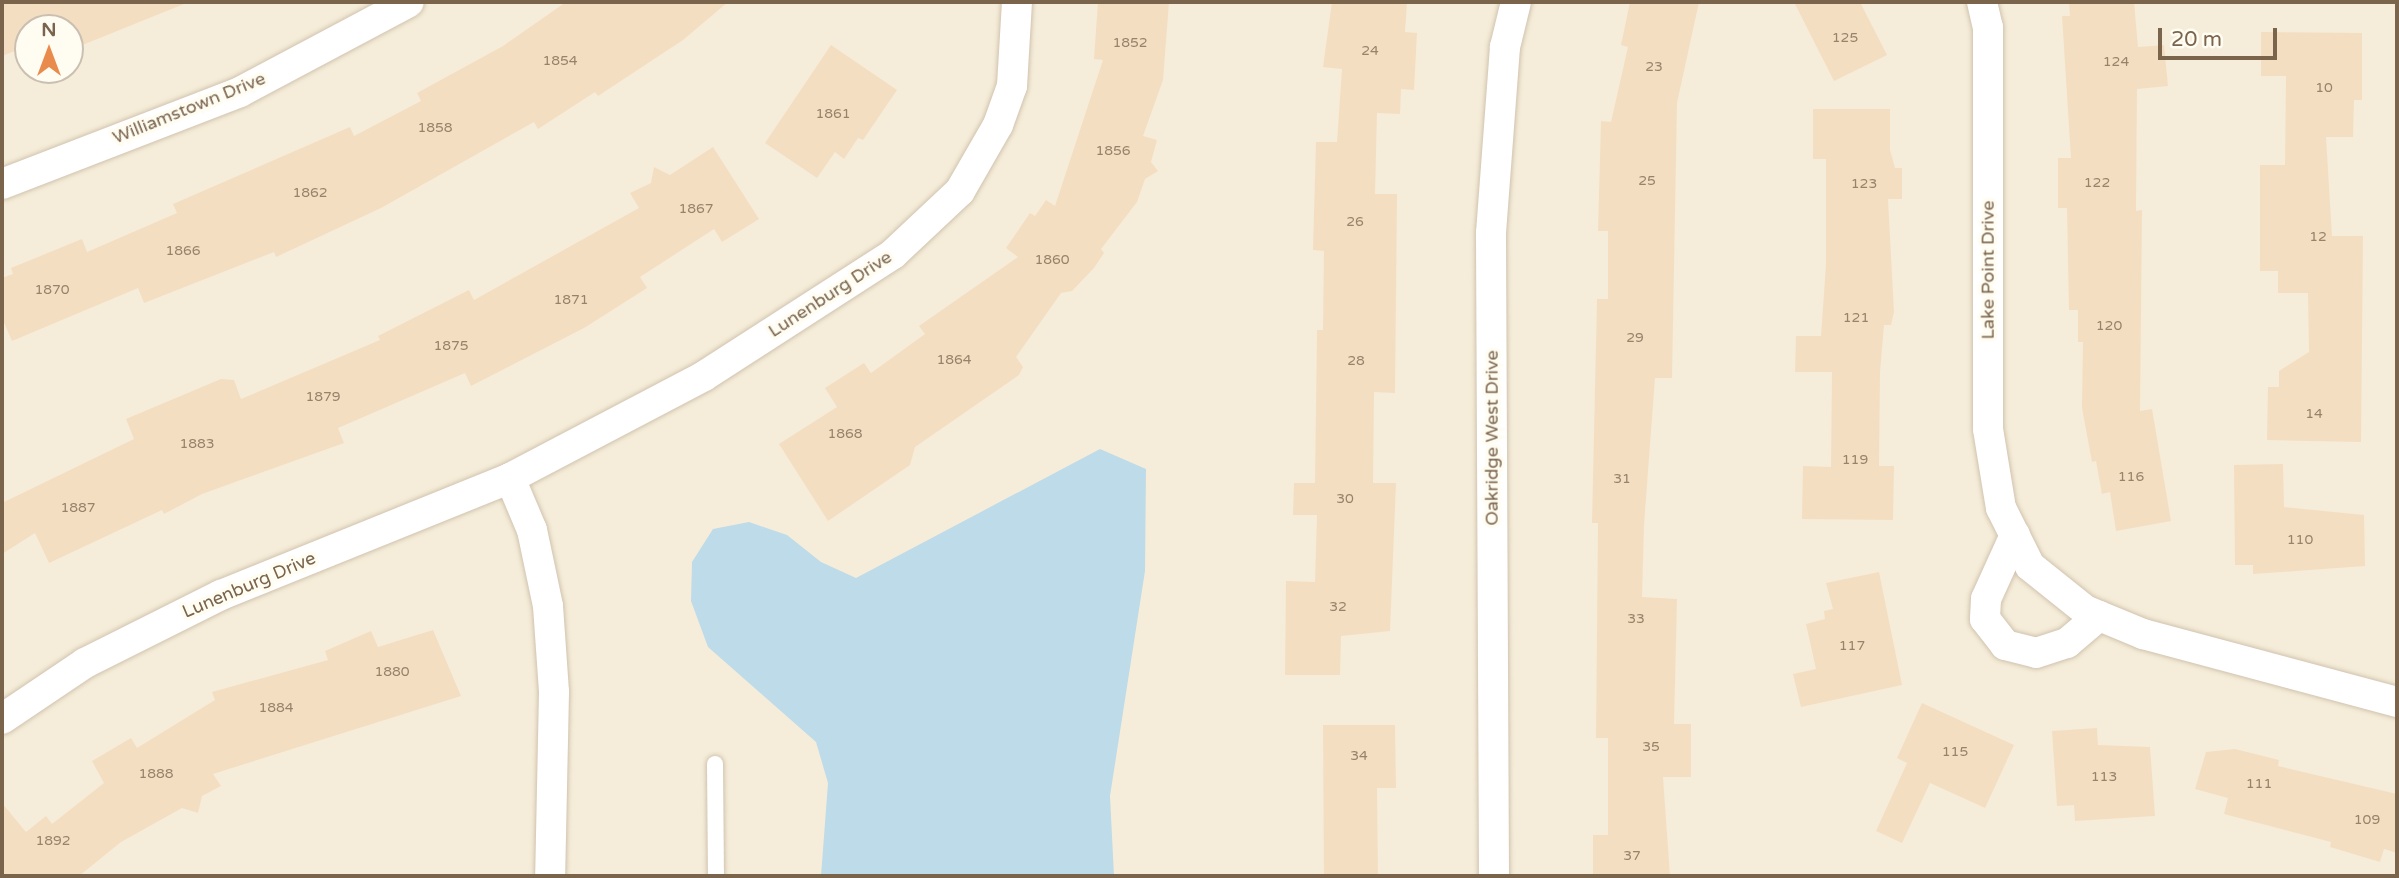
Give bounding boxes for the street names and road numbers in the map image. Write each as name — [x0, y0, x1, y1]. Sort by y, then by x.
street label: Williamstown Drive — [109, 67, 269, 149]
street label: Lake Point Drive — [1977, 201, 1999, 339]
street label: Lunenburg Drive — [764, 246, 896, 342]
street label: Oakridge West Drive — [1481, 350, 1503, 526]
street label: Lunenburg Drive — [179, 547, 319, 623]

